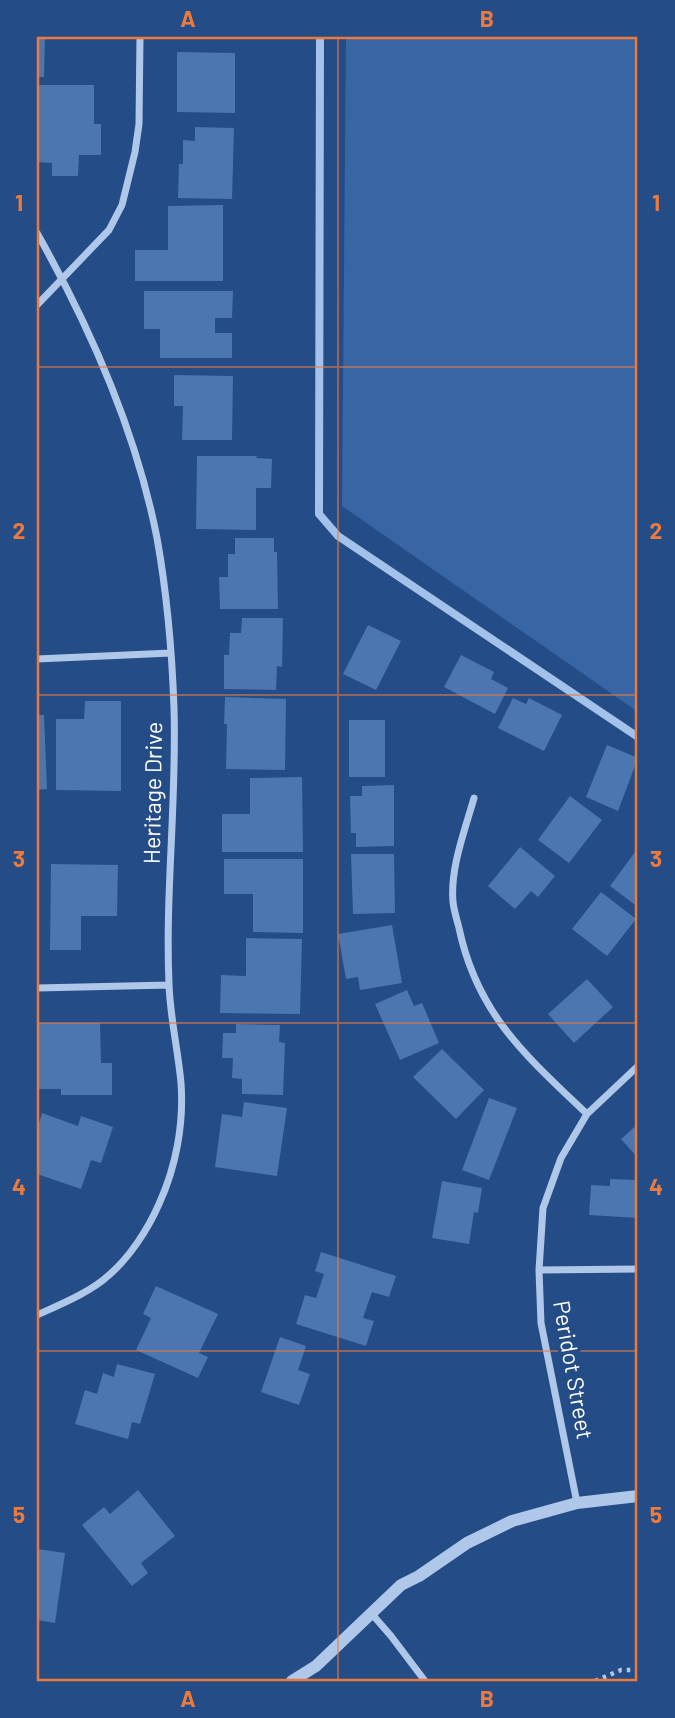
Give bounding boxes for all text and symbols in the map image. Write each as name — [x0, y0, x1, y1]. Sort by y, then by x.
text: A — [180, 4, 196, 32]
text: B — [480, 4, 494, 32]
text: 1 — [15, 188, 23, 216]
text: 1 — [652, 188, 660, 216]
text: 2 — [13, 516, 25, 544]
text: 2 — [650, 516, 662, 544]
street label: Heritage Drive — [137, 722, 167, 864]
text: 3 — [13, 844, 25, 872]
text: 3 — [650, 844, 662, 872]
text: 4 — [12, 1172, 26, 1200]
text: 4 — [649, 1172, 663, 1200]
street label: Peridot Street — [548, 1298, 600, 1441]
text: 5 — [13, 1500, 25, 1528]
text: 5 — [650, 1500, 662, 1528]
text: A — [180, 1684, 196, 1712]
text: B — [480, 1684, 494, 1712]

